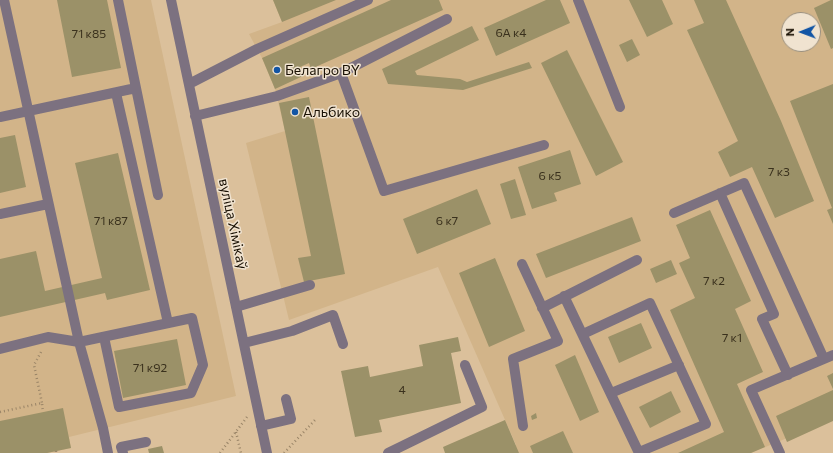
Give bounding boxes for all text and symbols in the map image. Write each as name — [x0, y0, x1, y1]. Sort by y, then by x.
north arrow — [781, 12, 821, 52]
house number: 6А к4 — [495, 26, 527, 40]
house number: 71 к85 — [72, 27, 106, 41]
text: N — [783, 28, 796, 36]
place label: Белагро BY — [285, 62, 360, 78]
marker: Белагро BY — [272, 65, 282, 75]
place label: Альбико — [303, 104, 360, 120]
marker: Альбико — [290, 107, 300, 117]
house number: 7 к3 — [768, 165, 790, 179]
house number: 6 к5 — [539, 169, 561, 183]
street label: вуліца Хімікаў — [215, 177, 251, 271]
house number: 71 к87 — [94, 214, 128, 228]
house number: 6 к7 — [436, 214, 458, 228]
house number: 7 к2 — [703, 274, 725, 288]
house number: 7 к1 — [722, 331, 742, 345]
house number: 71 к92 — [133, 361, 167, 375]
house number: 4 — [398, 383, 406, 397]

